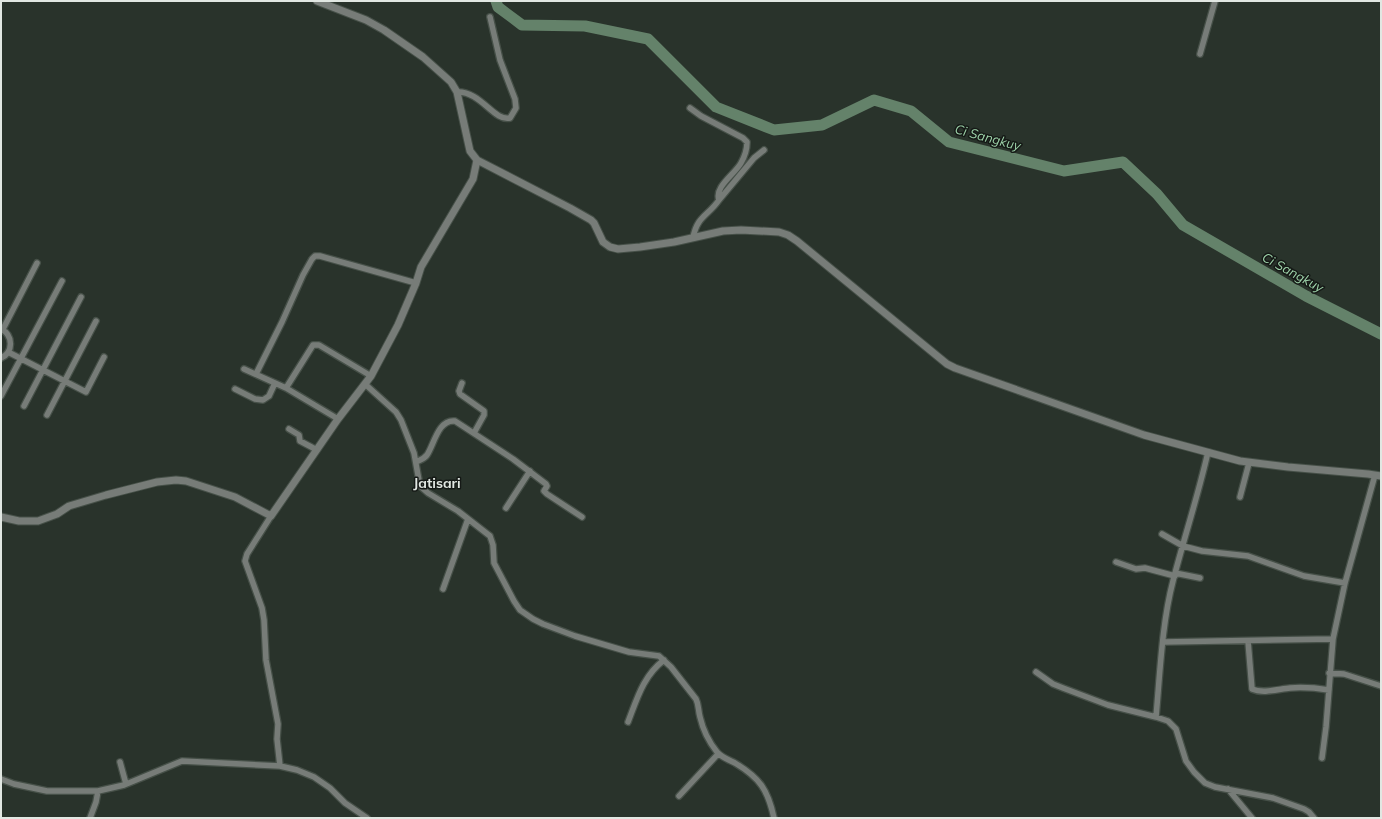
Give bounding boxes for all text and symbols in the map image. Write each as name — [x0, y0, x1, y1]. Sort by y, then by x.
water label: Ci Sangkuy — [953, 120, 1024, 154]
water label: Ci Sangkuy — [1259, 249, 1327, 296]
district label: Jatisari — [413, 474, 461, 492]

